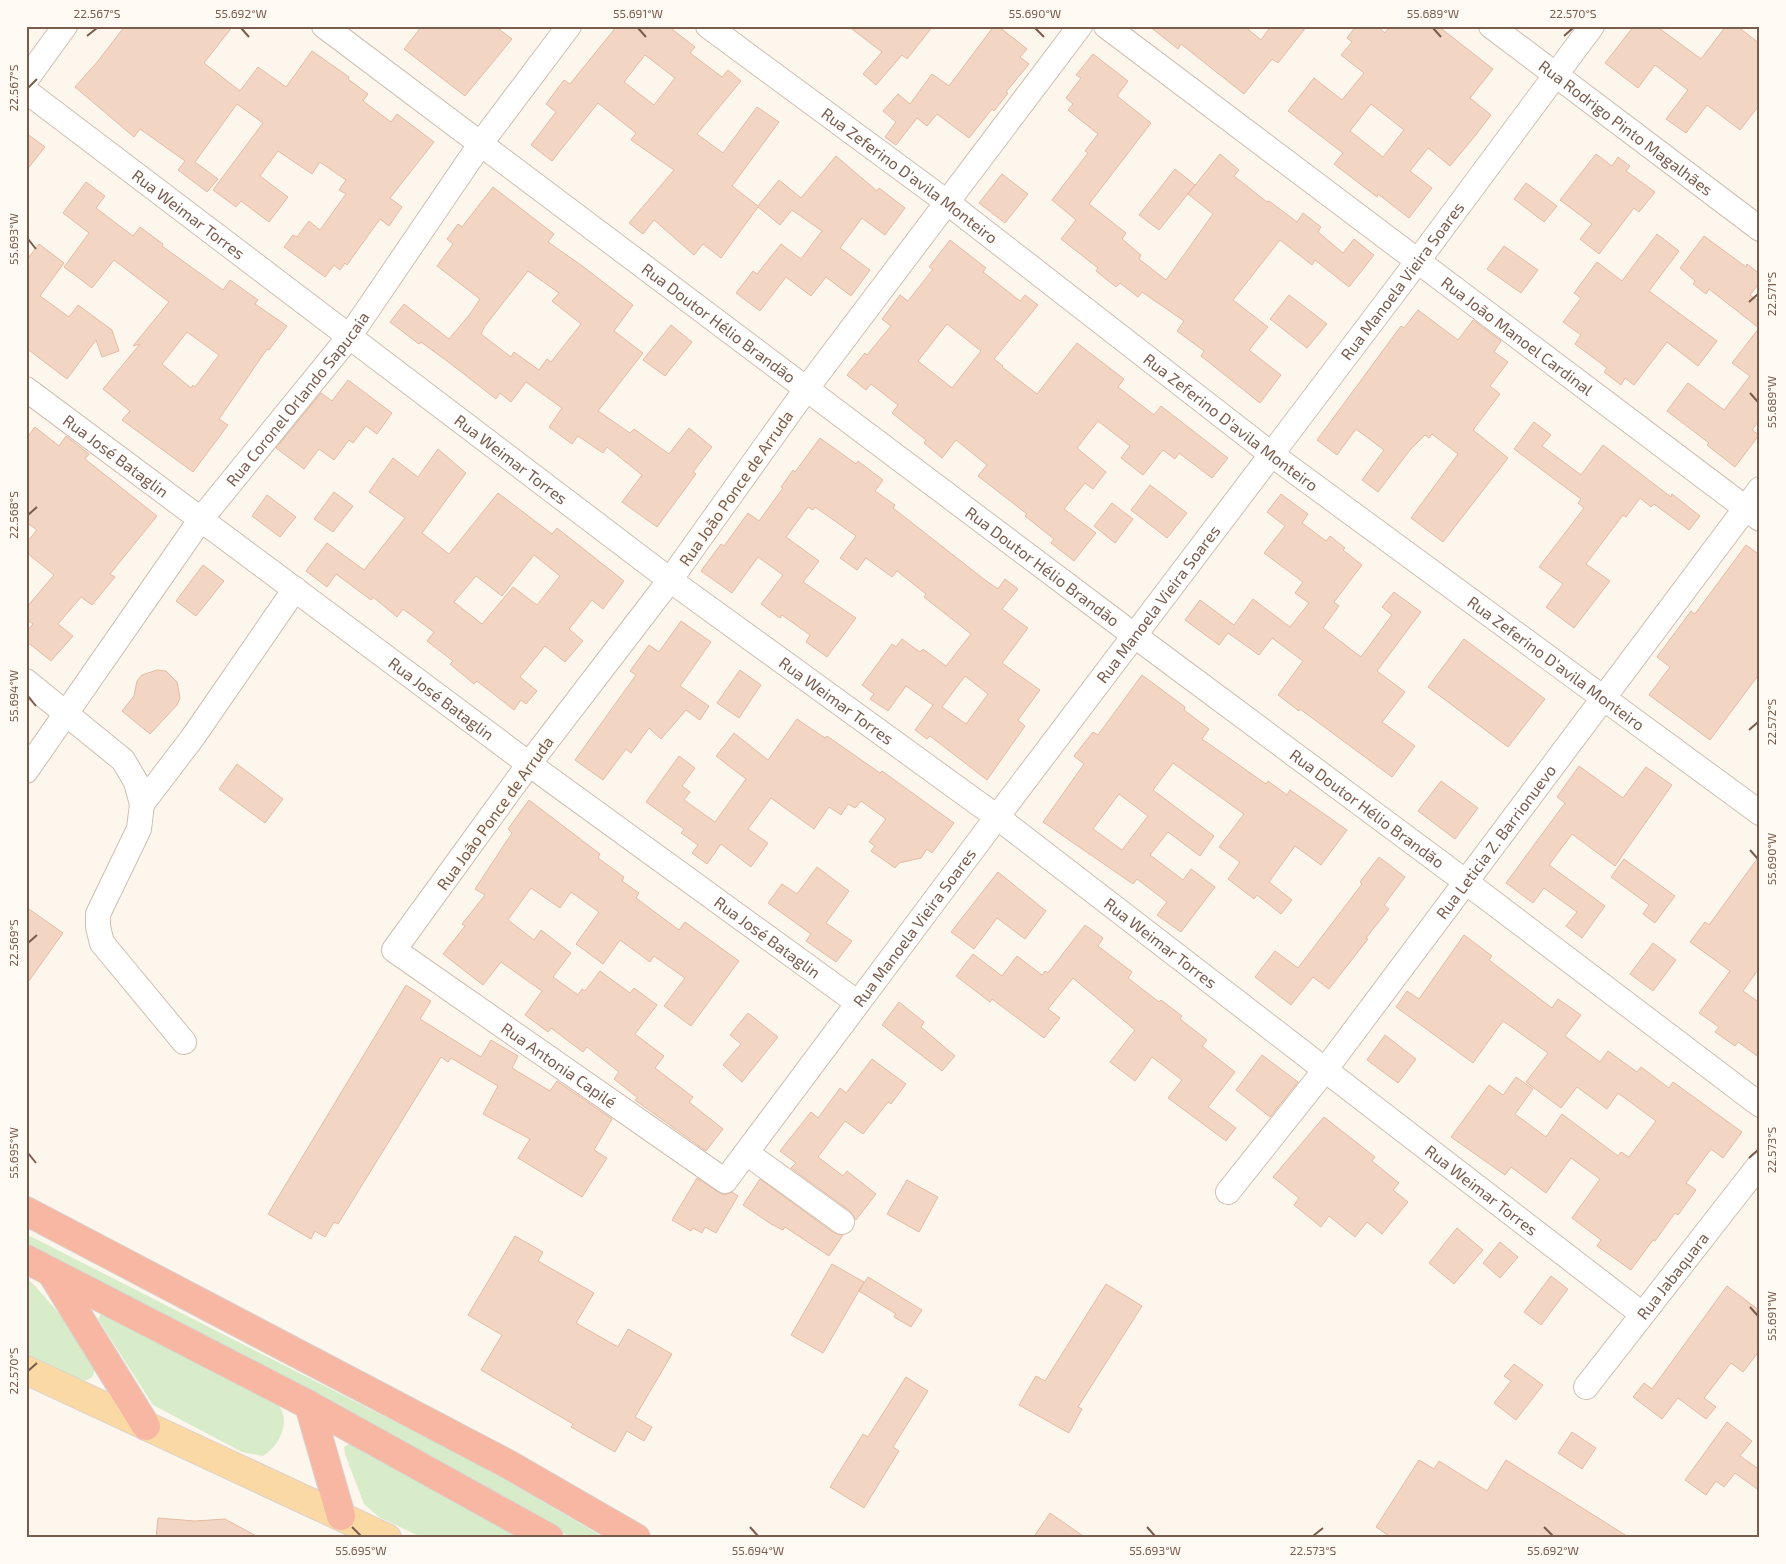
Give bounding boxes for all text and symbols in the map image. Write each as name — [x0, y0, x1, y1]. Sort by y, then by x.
text: 22.567°S — [74, 6, 121, 20]
text: 55.692°W — [215, 6, 267, 20]
text: 55.691°W — [613, 6, 663, 20]
text: 55.690°W — [1009, 6, 1061, 20]
text: 55.689°W — [1407, 6, 1459, 20]
text: 22.570°S — [1549, 6, 1597, 20]
street label: Rua Rodrigo Pinto Magalhães — [1535, 56, 1717, 199]
text: 22.567°S — [6, 64, 20, 111]
street label: Rua Zeferino D'avila Monteiro — [818, 103, 1002, 247]
street label: Rua Weimar Torres — [129, 165, 249, 263]
street label: Rua Manoela Vieira Soares — [1336, 198, 1467, 363]
text: 55.693°W — [6, 213, 20, 265]
street label: Rua Doutor Hélio Brandão — [639, 259, 800, 386]
text: 22.571°S — [1764, 271, 1778, 316]
street label: Rua João Manoel Cardinal — [1438, 272, 1597, 399]
street label: Rua Coronel Orlando Sapucaia — [222, 308, 373, 490]
street label: Rua Zeferino D'avila Monteiro — [1140, 349, 1322, 494]
text: 55.689°W — [1764, 376, 1778, 428]
street label: Rua João Ponce de Arruda — [675, 406, 797, 569]
street label: Rua José Bataglin — [60, 410, 172, 501]
street label: Rua Weimar Torres — [451, 410, 572, 508]
text: 22.568°S — [6, 491, 20, 539]
street label: Rua Doutor Hélio Brandão — [962, 502, 1123, 630]
street label: Rua Manoela Vieira Soares — [1092, 521, 1224, 686]
street label: Rua Zeferino D'avila Monteiro — [1464, 592, 1649, 734]
street label: Rua Weimar Torres — [776, 652, 898, 748]
street label: Rua José Bataglin — [385, 653, 498, 744]
text: 55.694°W — [6, 670, 20, 722]
text: 22.572°S — [1764, 698, 1778, 745]
street label: Rua João Ponce de Arruda — [432, 732, 557, 893]
street label: Rua Doutor Hélio Brandão — [1287, 745, 1448, 872]
street label: Rua Leticia Z. Barrionuevo — [1432, 761, 1559, 922]
text: 55.690°W — [1764, 833, 1778, 885]
street label: Rua Manoela Vieira Soares — [849, 844, 979, 1010]
street label: Rua José Bataglin — [711, 892, 824, 982]
street label: Rua Weimar Torres — [1101, 893, 1221, 992]
text: 22.569°S — [6, 919, 20, 967]
street label: Rua Antonia Capilé — [498, 1018, 620, 1111]
text: 22.573°S — [1764, 1126, 1778, 1173]
text: 55.695°W — [6, 1127, 20, 1179]
street label: Rua Weimar Torres — [1422, 1141, 1542, 1239]
street label: Rua Jabaquara — [1632, 1228, 1712, 1323]
text: 55.691°W — [1764, 1291, 1778, 1341]
text: 22.570°S — [6, 1347, 20, 1395]
text: 55.695°W — [335, 1543, 387, 1557]
text: 55.694°W — [732, 1543, 784, 1557]
text: 55.693°W — [1129, 1543, 1181, 1557]
text: 22.573°S — [1290, 1543, 1337, 1557]
text: 55.692°W — [1527, 1543, 1579, 1557]

